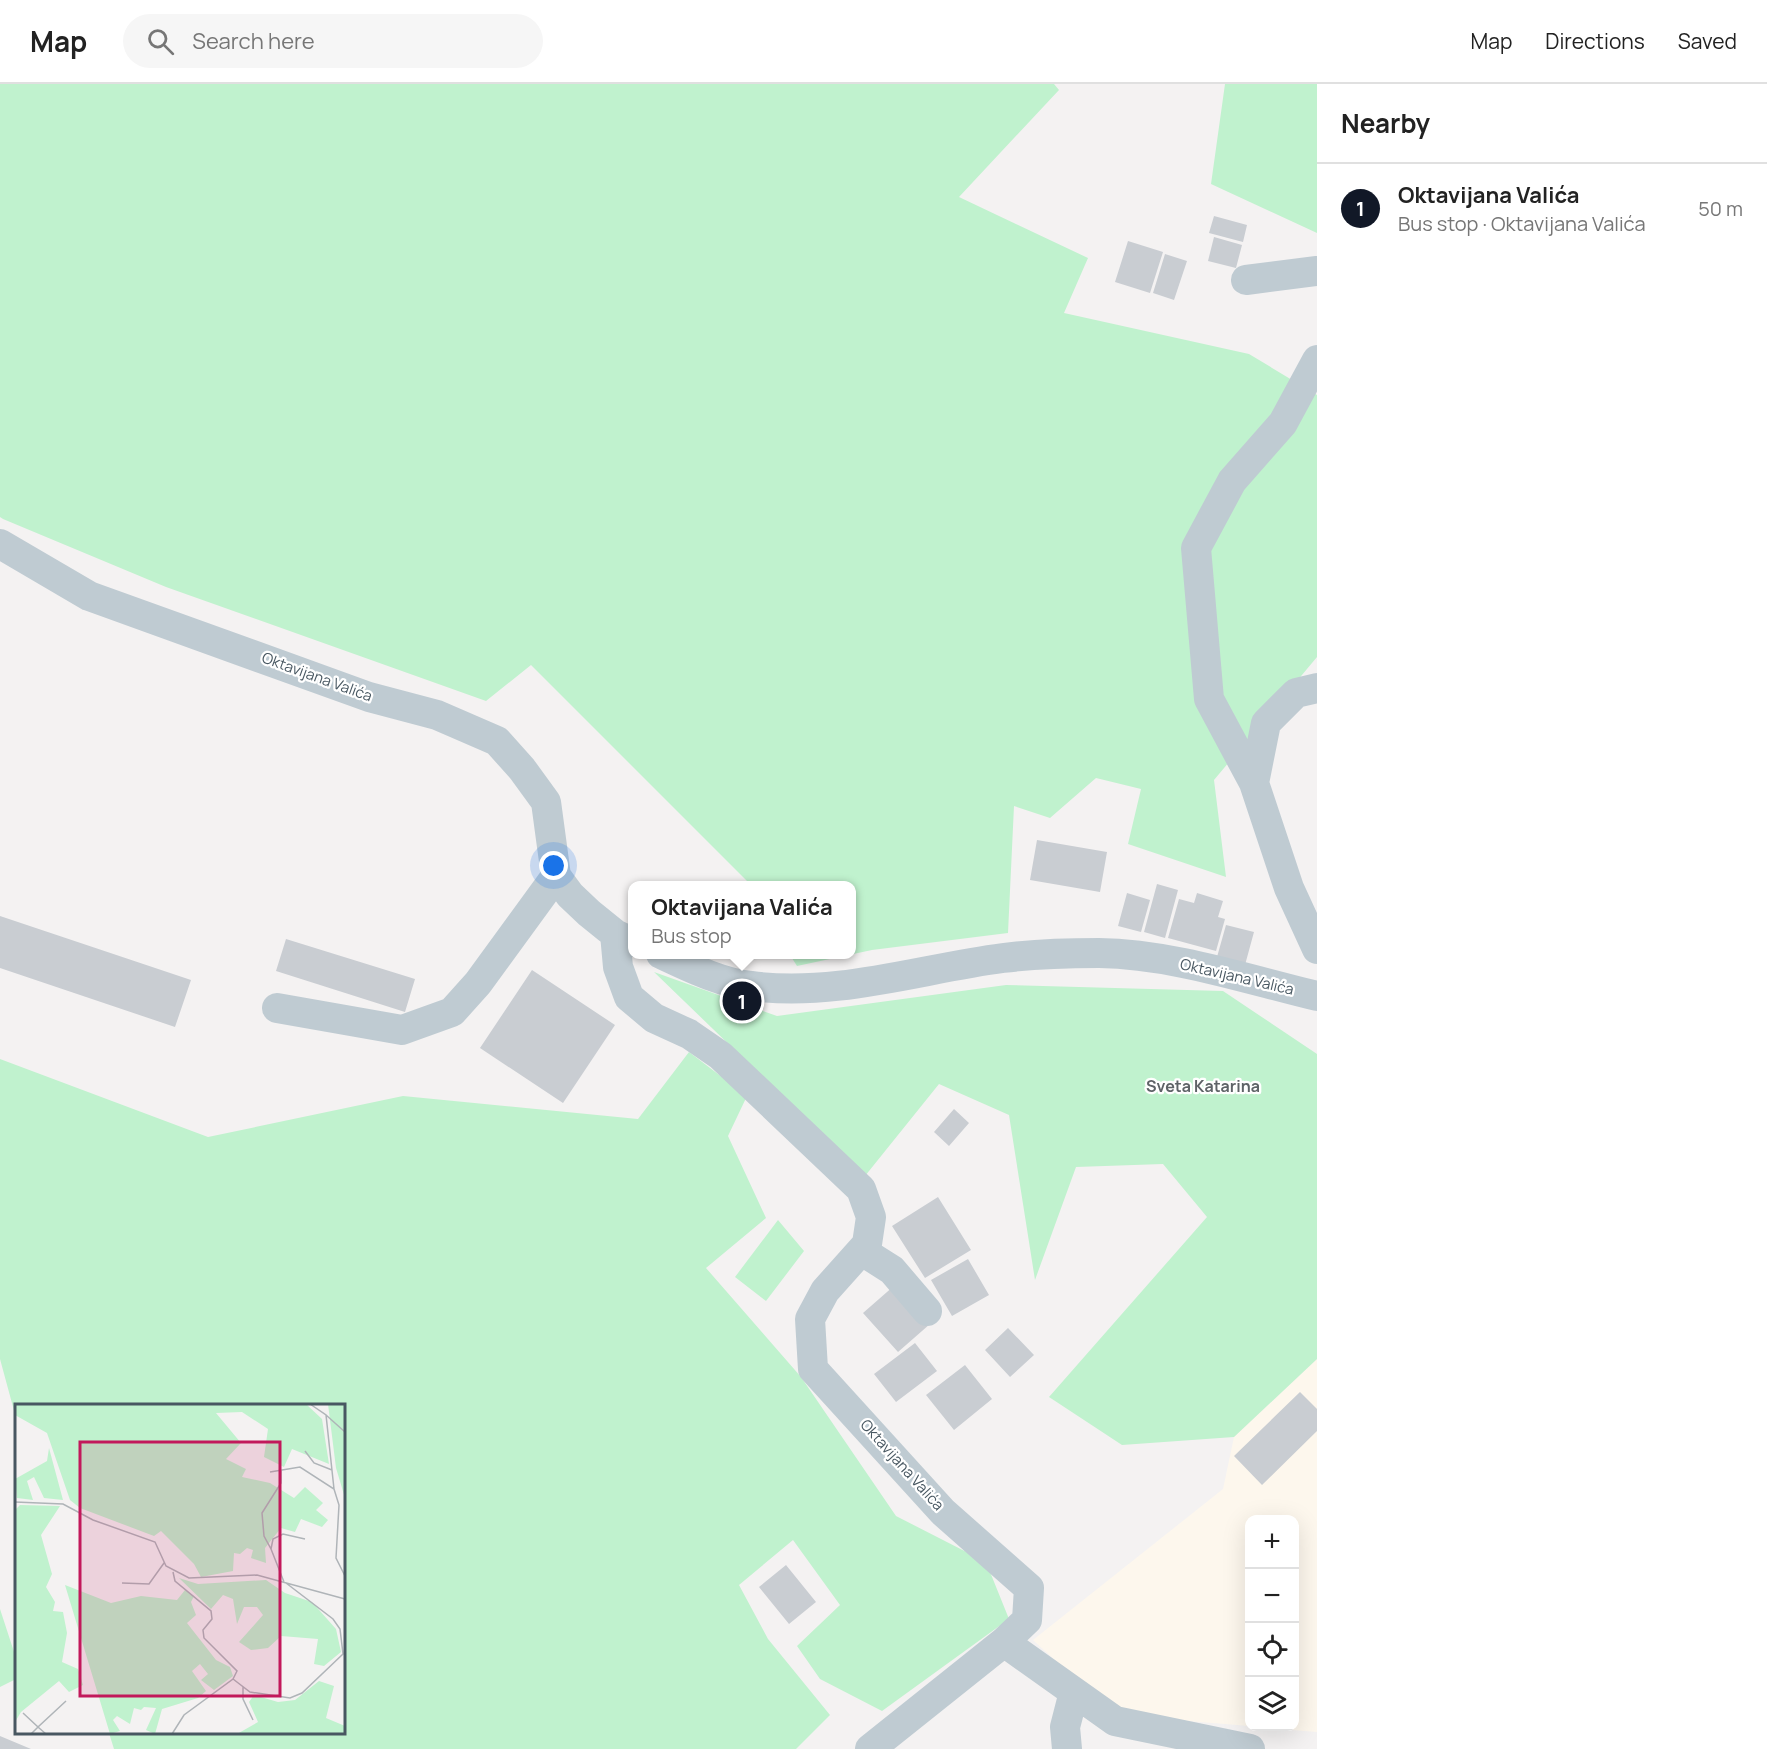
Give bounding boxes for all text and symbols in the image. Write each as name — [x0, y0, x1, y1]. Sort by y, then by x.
search box — [123, 14, 543, 68]
text: Map — [30, 22, 87, 60]
icon: search — [144, 25, 177, 58]
text: Search here — [192, 26, 315, 56]
text: Map — [1471, 27, 1512, 55]
text: Directions — [1545, 27, 1645, 55]
text: Saved — [1678, 27, 1737, 55]
text: Nearby — [1341, 105, 1430, 141]
text: Oktavijana Valića — [1398, 180, 1580, 210]
text: 1 — [1356, 195, 1365, 222]
text: 50 m — [1698, 195, 1743, 222]
text: Bus stop · Oktavijana Valića — [1398, 210, 1646, 237]
street label: Oktavijana Valića — [259, 647, 375, 706]
your location — [539, 851, 568, 880]
popup — [628, 881, 856, 959]
text: Oktavijana Valića — [651, 892, 833, 922]
text: Bus stop — [651, 922, 732, 949]
street label: Oktavijana Valića — [1178, 953, 1296, 1000]
pin: 1 — [722, 978, 762, 1024]
district label: Sveta Katarina — [1146, 1075, 1260, 1097]
inset map — [15, 1404, 345, 1734]
street label: Oktavijana Valića — [856, 1415, 949, 1515]
map controls — [1245, 1515, 1299, 1731]
button: + — [1245, 1515, 1299, 1569]
button: − — [1245, 1569, 1299, 1623]
button: locate — [1245, 1623, 1299, 1677]
button: layers — [1245, 1677, 1299, 1731]

